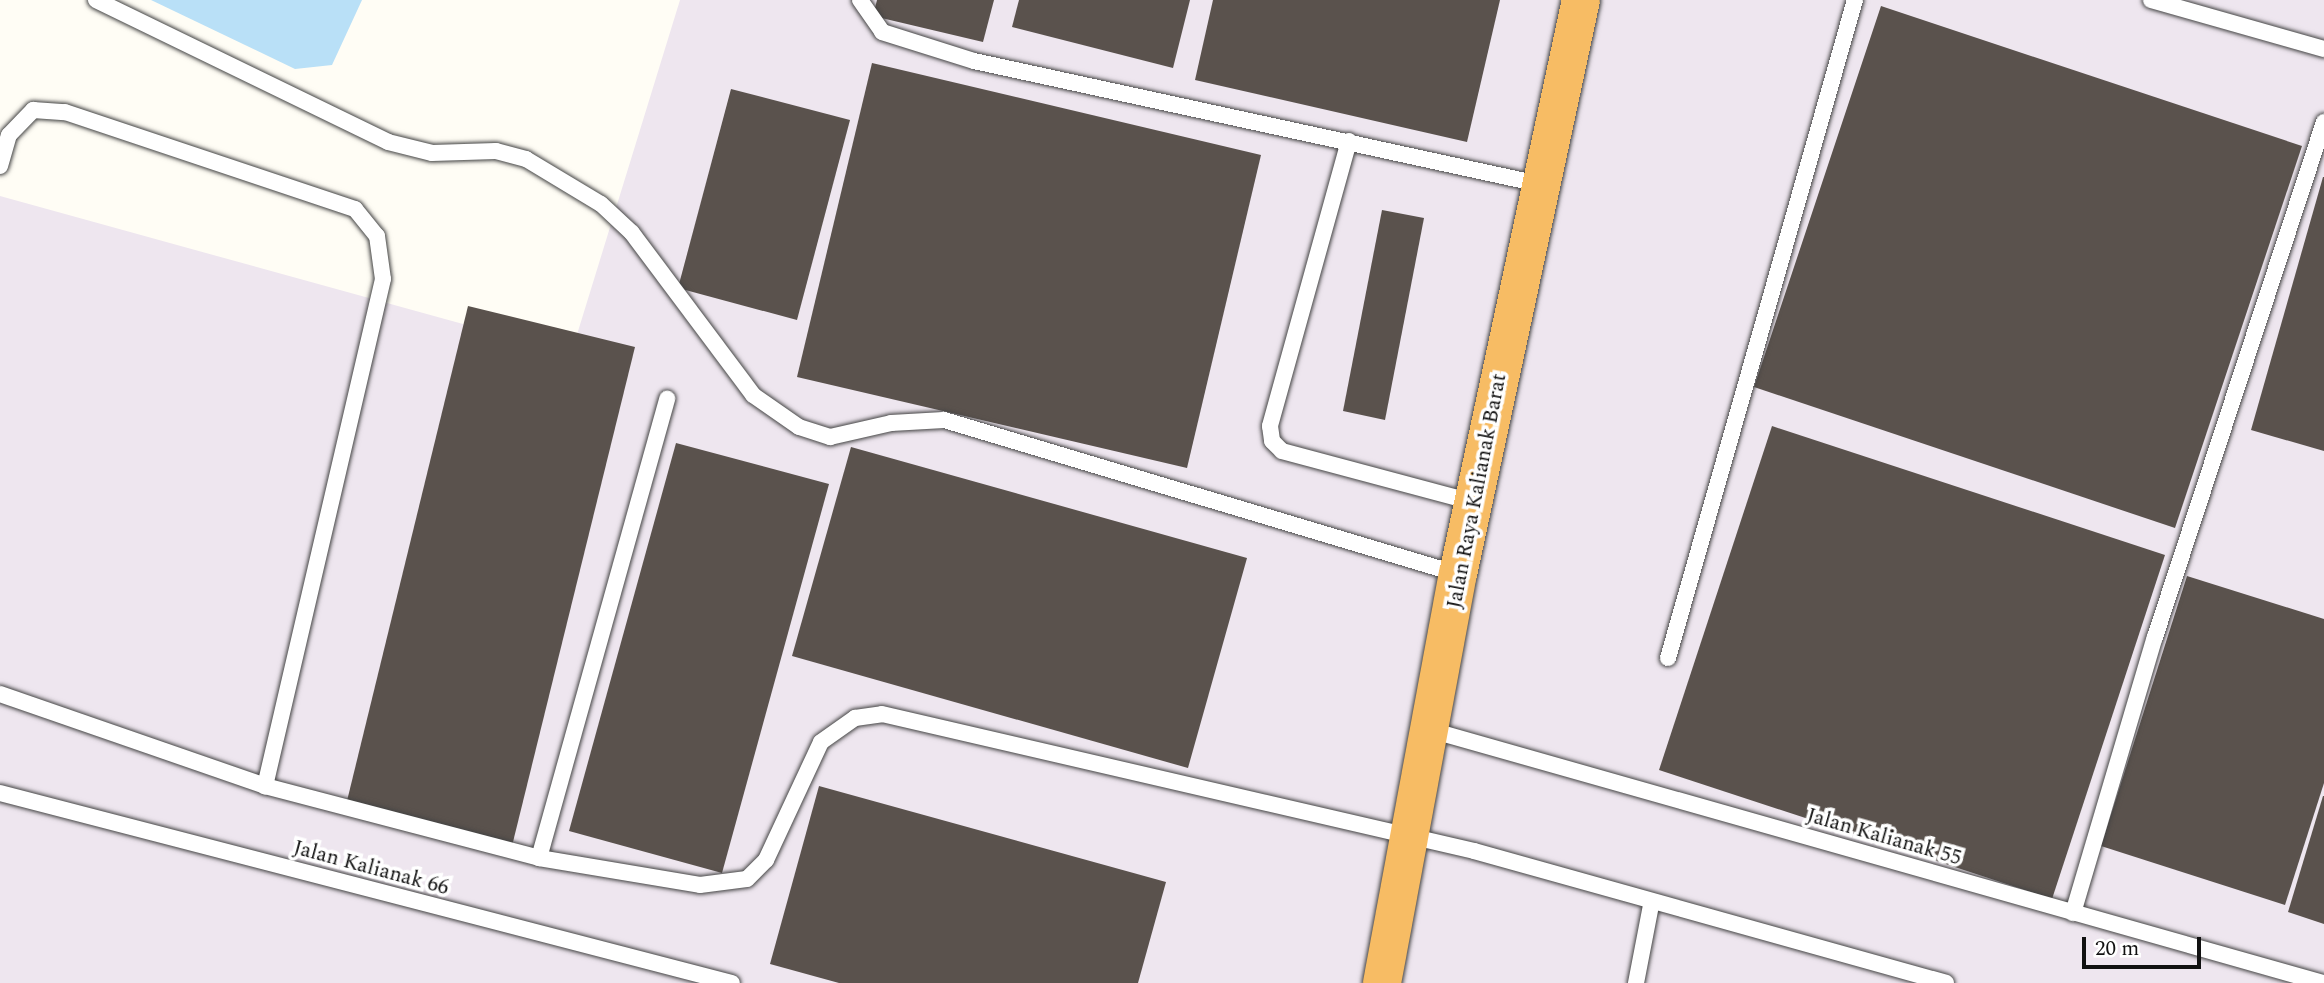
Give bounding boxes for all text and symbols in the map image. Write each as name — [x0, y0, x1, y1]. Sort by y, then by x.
street label: Jalan Raya Kalianak Barat — [1442, 371, 1512, 611]
street label: Jalan Kalianak 55 — [1804, 803, 1964, 871]
street label: Jalan Kalianak 66 — [291, 835, 451, 901]
scale bar — [2086, 923, 2205, 967]
text: 20 m — [2095, 933, 2139, 965]

